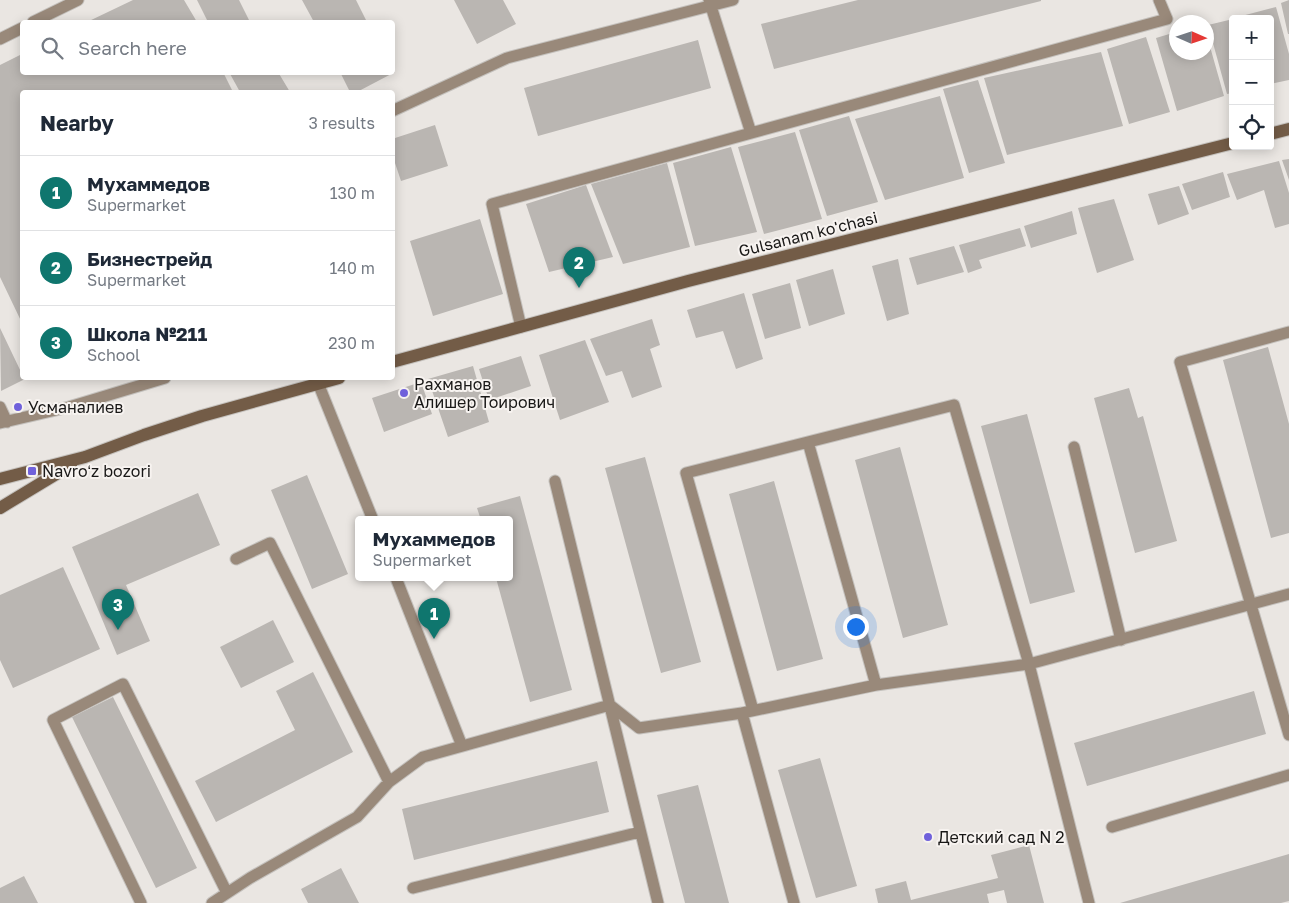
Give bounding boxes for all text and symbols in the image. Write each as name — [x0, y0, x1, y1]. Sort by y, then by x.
north arrow — [1169, 15, 1214, 60]
map controls — [1229, 15, 1274, 150]
button: + — [1229, 15, 1274, 60]
search box — [20, 20, 395, 75]
icon: search — [38, 34, 66, 62]
text: Search here — [78, 36, 187, 59]
button: − — [1229, 60, 1274, 105]
button: locate — [1229, 105, 1274, 150]
text: Nearby — [40, 110, 114, 136]
text: 3 results — [308, 113, 375, 133]
text: Мухаммедов — [87, 172, 210, 195]
text: 1 — [52, 183, 60, 203]
text: 130 m — [330, 183, 375, 203]
text: Supermarket — [87, 195, 186, 215]
street label: Gulsanam ko'chasi — [736, 207, 880, 261]
text: Бизнестрейд — [87, 247, 212, 270]
pin: 2 — [563, 247, 595, 288]
text: 2 — [51, 258, 61, 278]
text: 140 m — [329, 258, 375, 278]
text: Supermarket — [87, 270, 186, 290]
text: Школа №211 — [87, 322, 207, 345]
text: 3 — [51, 333, 61, 353]
text: 230 m — [328, 333, 375, 353]
text: School — [87, 345, 140, 365]
place label: Рахманов Алишер Тоирович — [414, 374, 555, 412]
marker: Рахманов Алишер Тоирович — [398, 387, 410, 399]
place label: Усманалиев — [28, 397, 123, 417]
marker: Усманалиев — [12, 401, 24, 413]
place label: Navroʻz bozori — [42, 461, 151, 481]
marker: Navroʻz bozori — [26, 465, 38, 477]
popup — [355, 516, 513, 581]
text: Мухаммедов — [372, 527, 496, 550]
text: Supermarket — [372, 550, 472, 570]
pin: 3 — [102, 589, 134, 630]
pin: 1 — [418, 598, 450, 639]
your location — [843, 614, 869, 640]
place label: Детский сад N 2 — [938, 827, 1065, 847]
marker: Детский сад N 2 — [922, 831, 934, 843]

